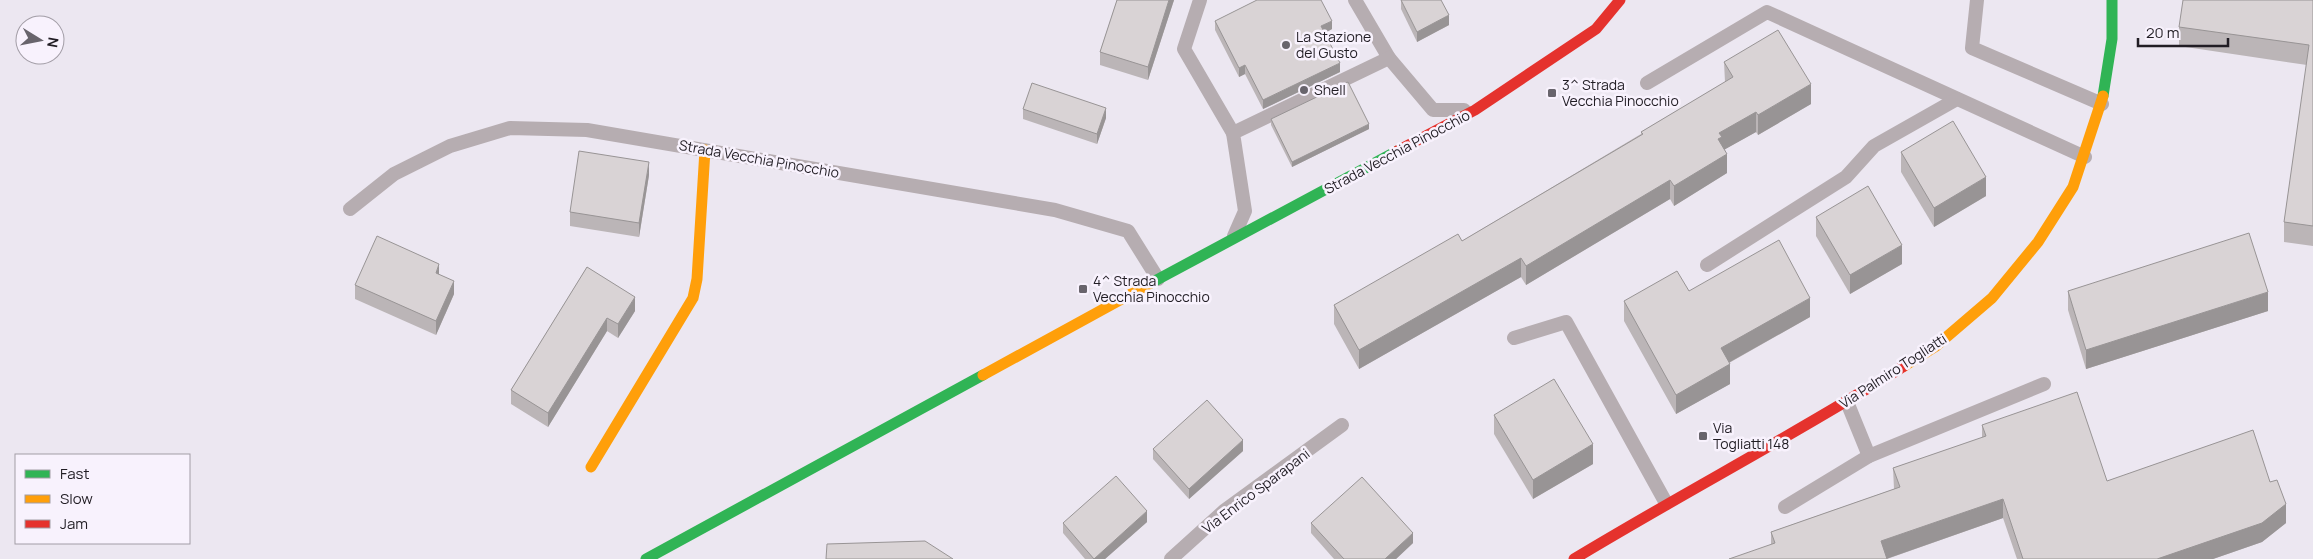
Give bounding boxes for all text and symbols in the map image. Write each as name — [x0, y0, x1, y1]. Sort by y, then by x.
north arrow — [15, 15, 65, 65]
scale bar — [2138, 15, 2228, 47]
text: 20 m — [2146, 22, 2179, 43]
place label: La Stazione del Gusto — [1296, 27, 1371, 62]
text: N — [43, 36, 64, 49]
marker: La Stazione del Gusto — [1280, 39, 1292, 51]
place label: 3^ Strada Vecchia Pinocchio — [1562, 75, 1679, 110]
place label: Shell — [1314, 80, 1346, 99]
marker: Shell — [1298, 84, 1310, 96]
marker: 3^ Strada Vecchia Pinocchio — [1546, 87, 1558, 99]
street label: Strada Vecchia Pinocchio — [1321, 105, 1473, 198]
street label: Strada Vecchia Pinocchio — [678, 135, 841, 182]
place label: 4^ Strada Vecchia Pinocchio — [1093, 271, 1210, 306]
marker: 4^ Strada Vecchia Pinocchio — [1077, 283, 1089, 295]
street label: Via Palmiro Togliatti — [1836, 329, 1950, 412]
place label: Via Togliatti 148 — [1713, 418, 1789, 453]
marker: Via Togliatti 148 — [1697, 430, 1709, 442]
street label: Via Enrico Sparapani — [1198, 444, 1313, 537]
legend — [15, 454, 190, 544]
text: Fast — [60, 463, 89, 484]
text: Slow — [60, 488, 93, 509]
text: Jam — [60, 513, 88, 534]

